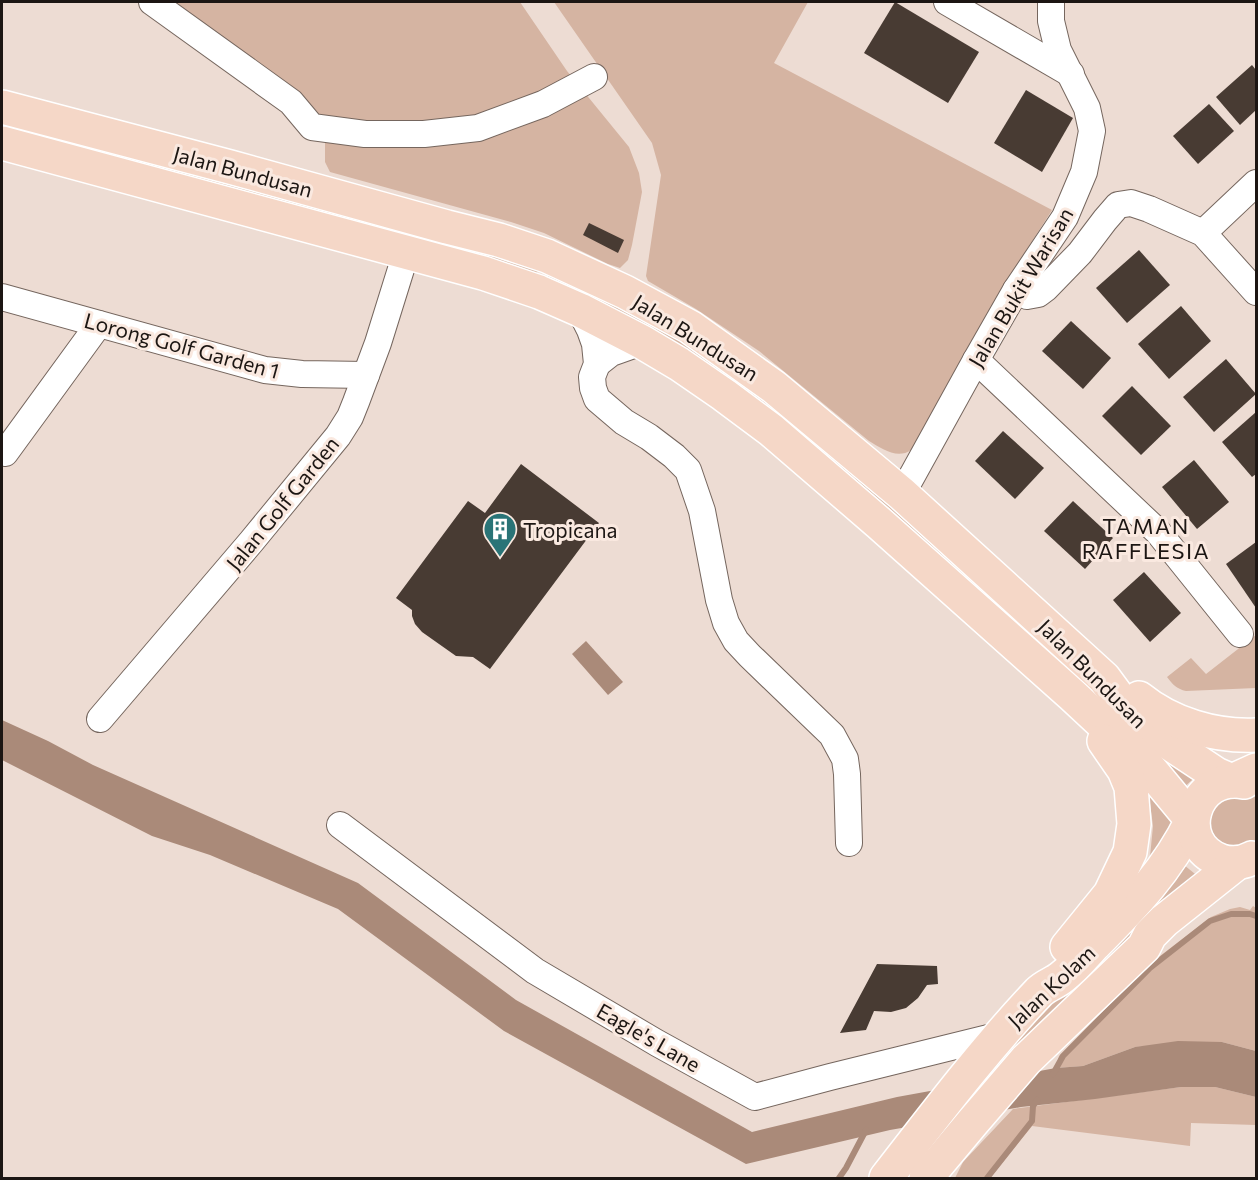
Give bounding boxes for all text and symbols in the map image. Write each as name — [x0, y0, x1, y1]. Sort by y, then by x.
street label: Jalan Bundusan — [171, 140, 315, 202]
street label: Jalan Bukit Warisan — [962, 203, 1078, 371]
street label: Jalan Bundusan — [629, 288, 763, 386]
street label: Lorong Golf Garden 1 — [82, 307, 282, 383]
street label: Jalan Golf Garden — [220, 431, 344, 575]
building icon: Tropicana — [482, 511, 518, 558]
district label: TAMAN RAFFLESIA — [1082, 512, 1210, 564]
place label: Tropicana — [523, 517, 617, 542]
street label: Jalan Bundusan — [1034, 614, 1152, 732]
street label: Jalan Kolam — [1002, 939, 1100, 1033]
street label: Eagle's Lane — [593, 997, 705, 1077]

